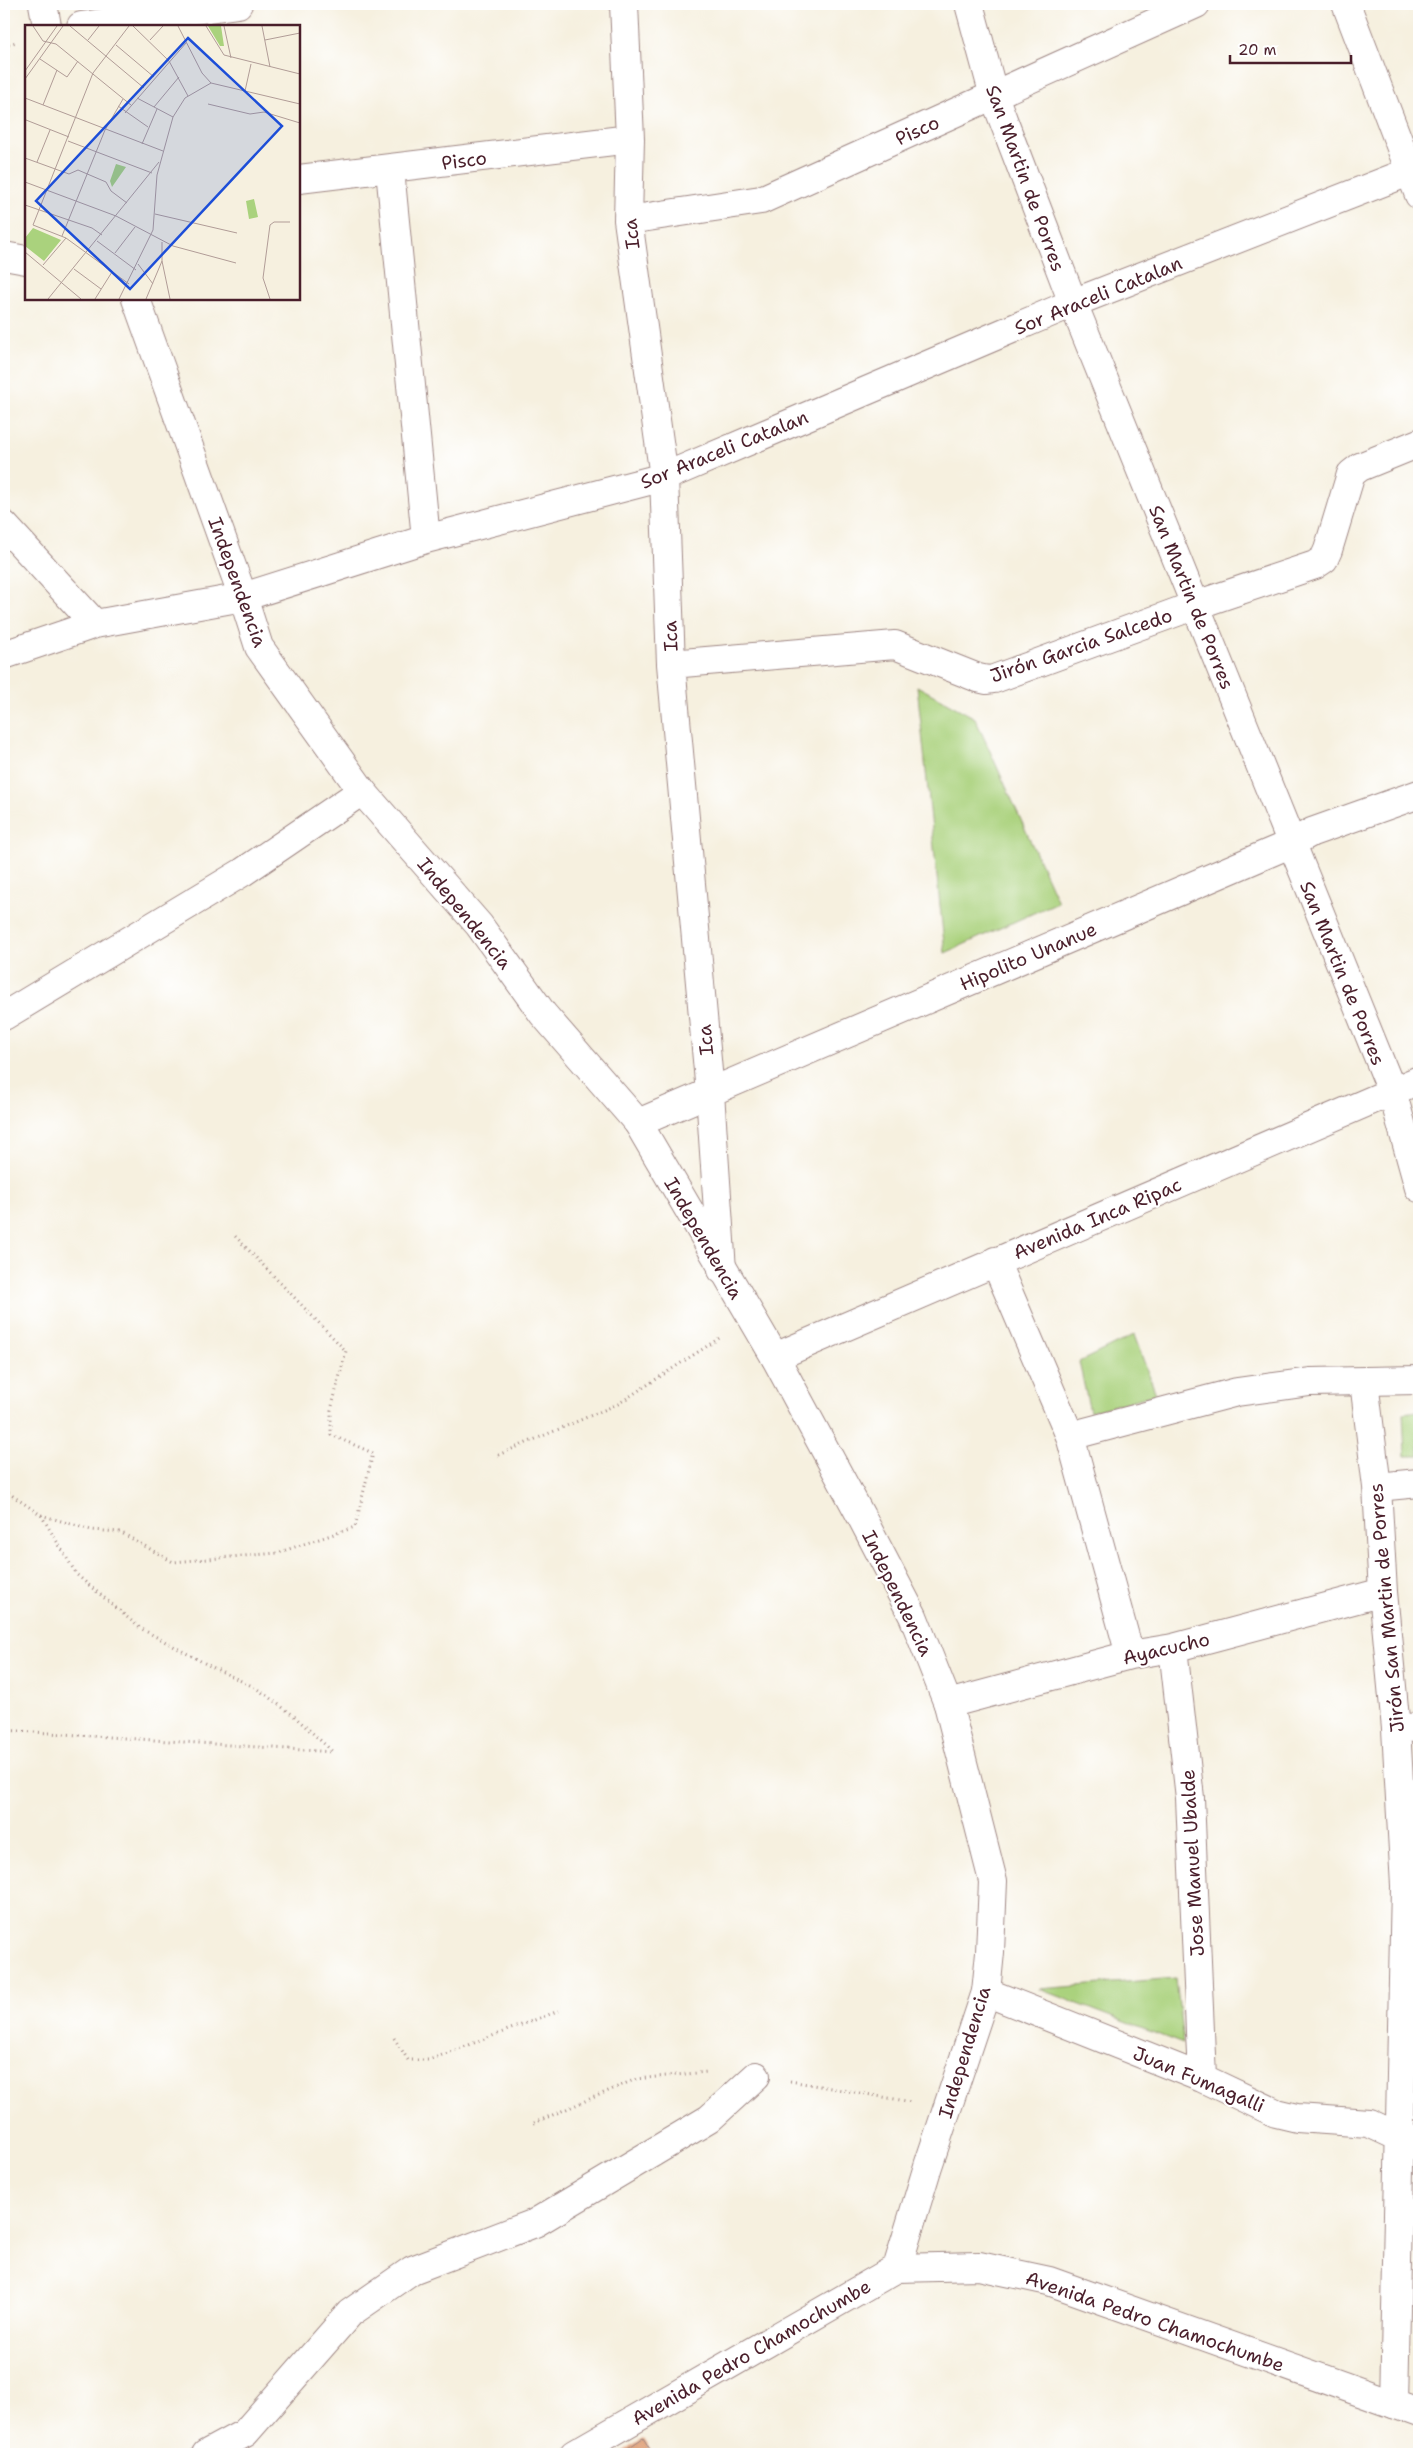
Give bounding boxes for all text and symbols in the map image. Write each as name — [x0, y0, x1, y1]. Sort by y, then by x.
inset map — [25, 25, 300, 300]
scale bar — [1230, 32, 1352, 64]
text: 20 m — [1238, 40, 1277, 60]
street label: San Martin de Porres — [980, 82, 1071, 275]
street label: Pisco — [891, 110, 943, 151]
street label: Pisco — [440, 145, 488, 176]
street label: Ica — [617, 217, 646, 251]
street label: Sor Araceli Catalan — [1011, 250, 1186, 341]
street label: Sor Araceli Catalan — [637, 404, 812, 495]
street label: San Martin de Porres — [1143, 501, 1240, 693]
street label: Independencia — [202, 514, 273, 651]
street label: Jirón Garcia Salcedo — [987, 603, 1175, 688]
street label: Ica — [657, 620, 684, 652]
street label: Independencia — [412, 852, 518, 975]
street label: San Martin de Porres — [1294, 877, 1391, 1069]
street label: Hipolito Unanue — [956, 916, 1101, 997]
street label: Ica — [692, 1023, 719, 1056]
street label: Avenida Inca Ripac — [1009, 1172, 1185, 1265]
street label: Independencia — [659, 1173, 749, 1304]
street label: Jirón San Martin de Porres — [1363, 1482, 1410, 1734]
street label: Independencia — [856, 1526, 939, 1660]
street label: Ayacucho — [1120, 1626, 1212, 1671]
street label: Jose Manuel Ubalde — [1175, 1769, 1210, 1957]
street label: Independencia — [933, 1983, 996, 2121]
street label: Juan Fumagalli — [1129, 2040, 1268, 2118]
street label: Avenida Pedro Chamochumbe — [1022, 2265, 1288, 2378]
street label: Avenida Pedro Chamochumbe — [627, 2274, 875, 2431]

